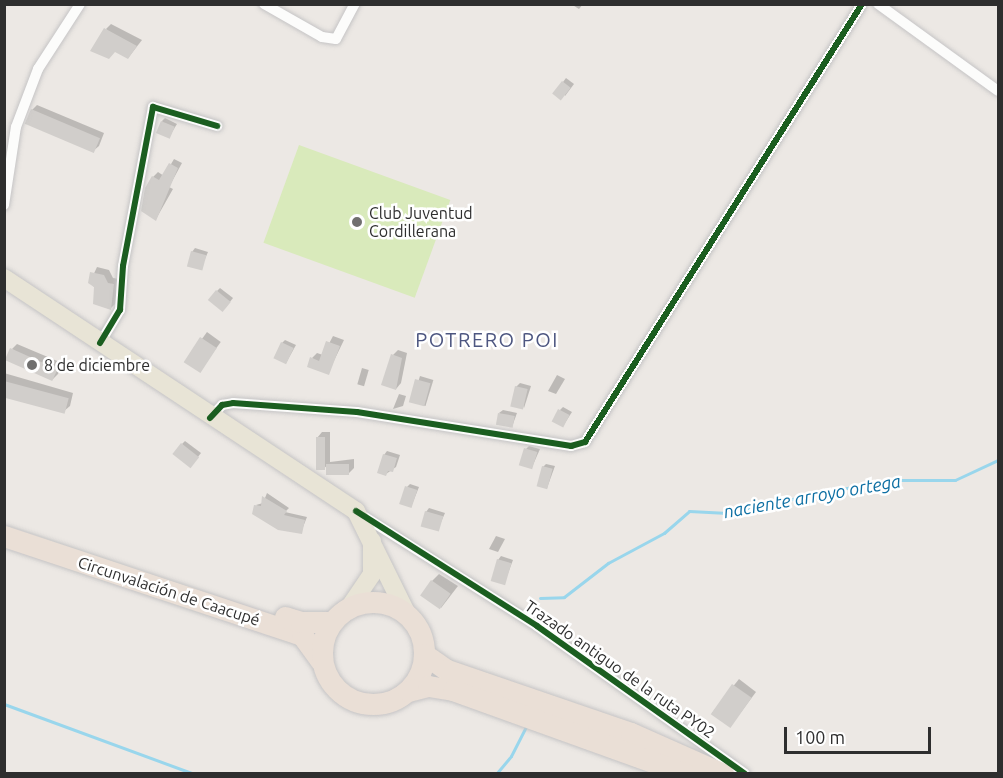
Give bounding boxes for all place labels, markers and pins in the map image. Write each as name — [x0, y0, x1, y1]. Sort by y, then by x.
place label: Club Juventud Cordillerana — [369, 203, 473, 241]
marker: Club Juventud Cordillerana — [350, 215, 364, 229]
place label: 8 de diciembre — [44, 355, 150, 375]
marker: 8 de diciembre — [25, 358, 39, 372]

